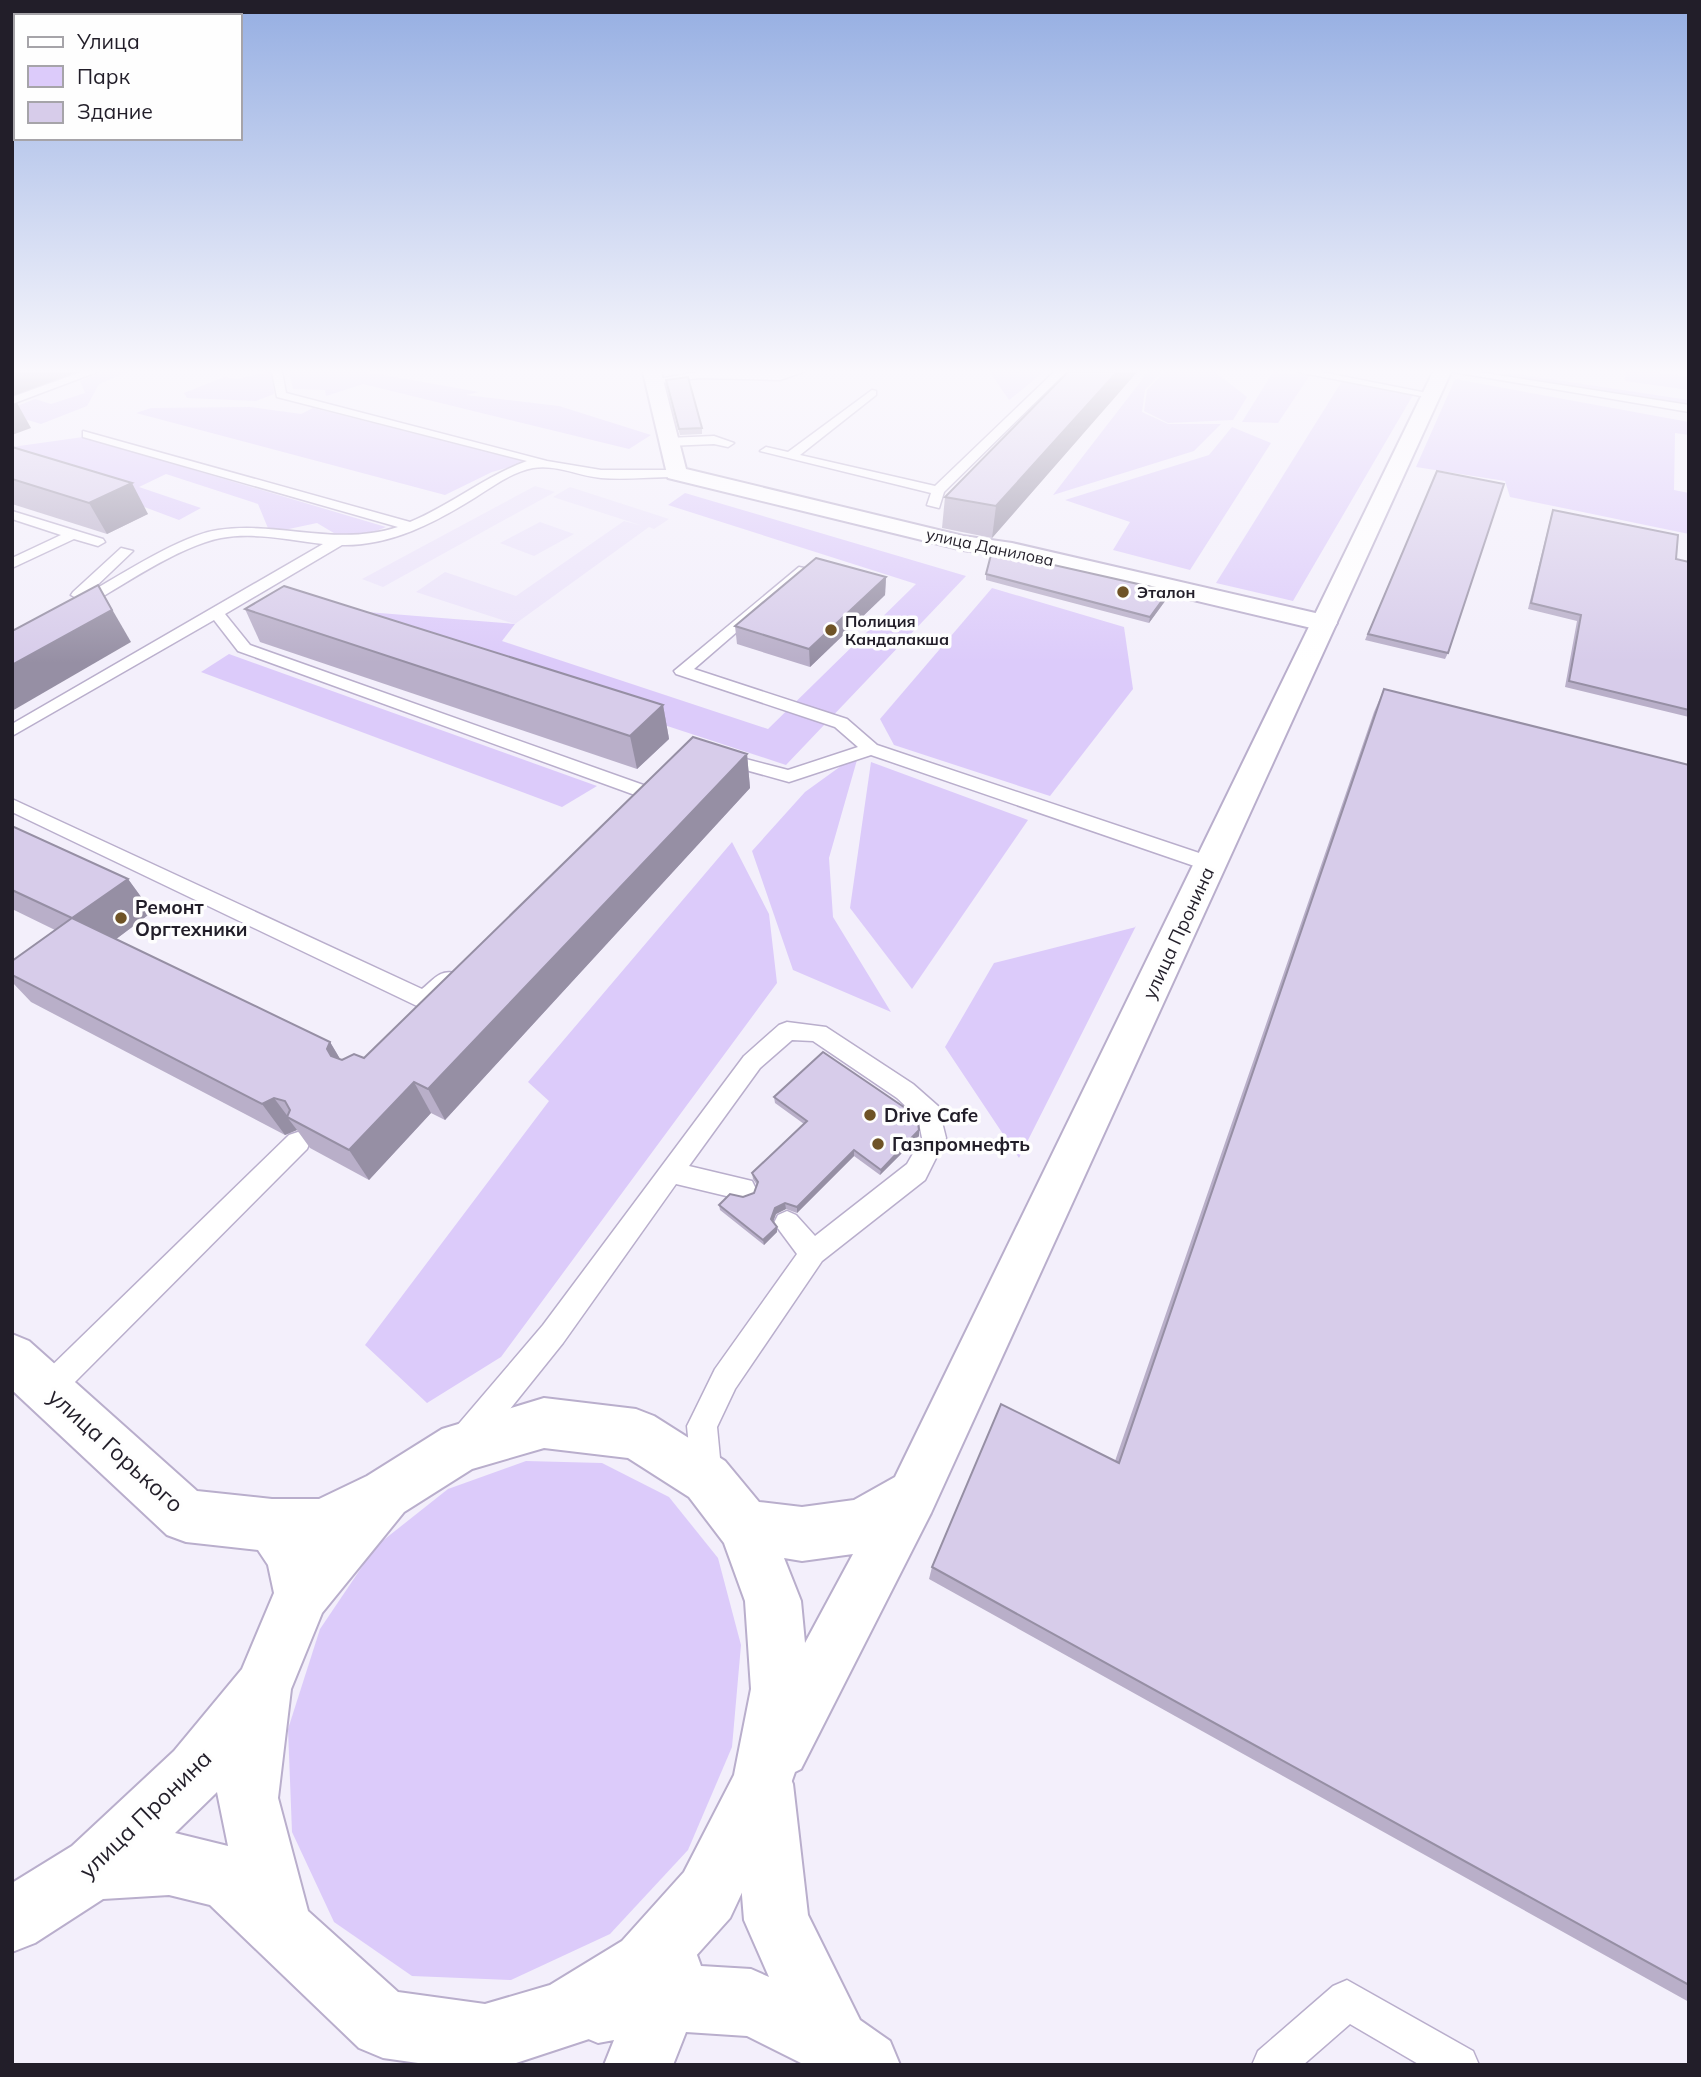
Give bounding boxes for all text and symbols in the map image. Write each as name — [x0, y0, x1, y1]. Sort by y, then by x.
legend — [14, 14, 242, 140]
text: Улица — [76, 28, 140, 54]
text: Парк — [77, 63, 131, 89]
text: Здание — [77, 98, 153, 124]
street label: улица Данилова — [924, 524, 1056, 570]
place label: Эталон — [1137, 582, 1195, 602]
marker: Эталон — [1115, 584, 1131, 600]
place label: Полиция Кандалакша — [845, 611, 949, 649]
marker: Полиция Кандалакша — [823, 622, 839, 638]
street label: улица Пронина — [1137, 863, 1219, 1003]
place label: Ремонт Оргтехники — [135, 895, 247, 941]
marker: Ремонт Оргтехники — [113, 910, 129, 926]
place label: Drive Cafe — [884, 1103, 978, 1127]
marker: Drive Cafe — [862, 1107, 878, 1123]
place label: Газпромнефть — [892, 1132, 1030, 1156]
marker: Газпромнефть — [870, 1136, 886, 1152]
street label: улица Горького — [42, 1382, 190, 1518]
street label: улица Пронина — [73, 1743, 217, 1885]

